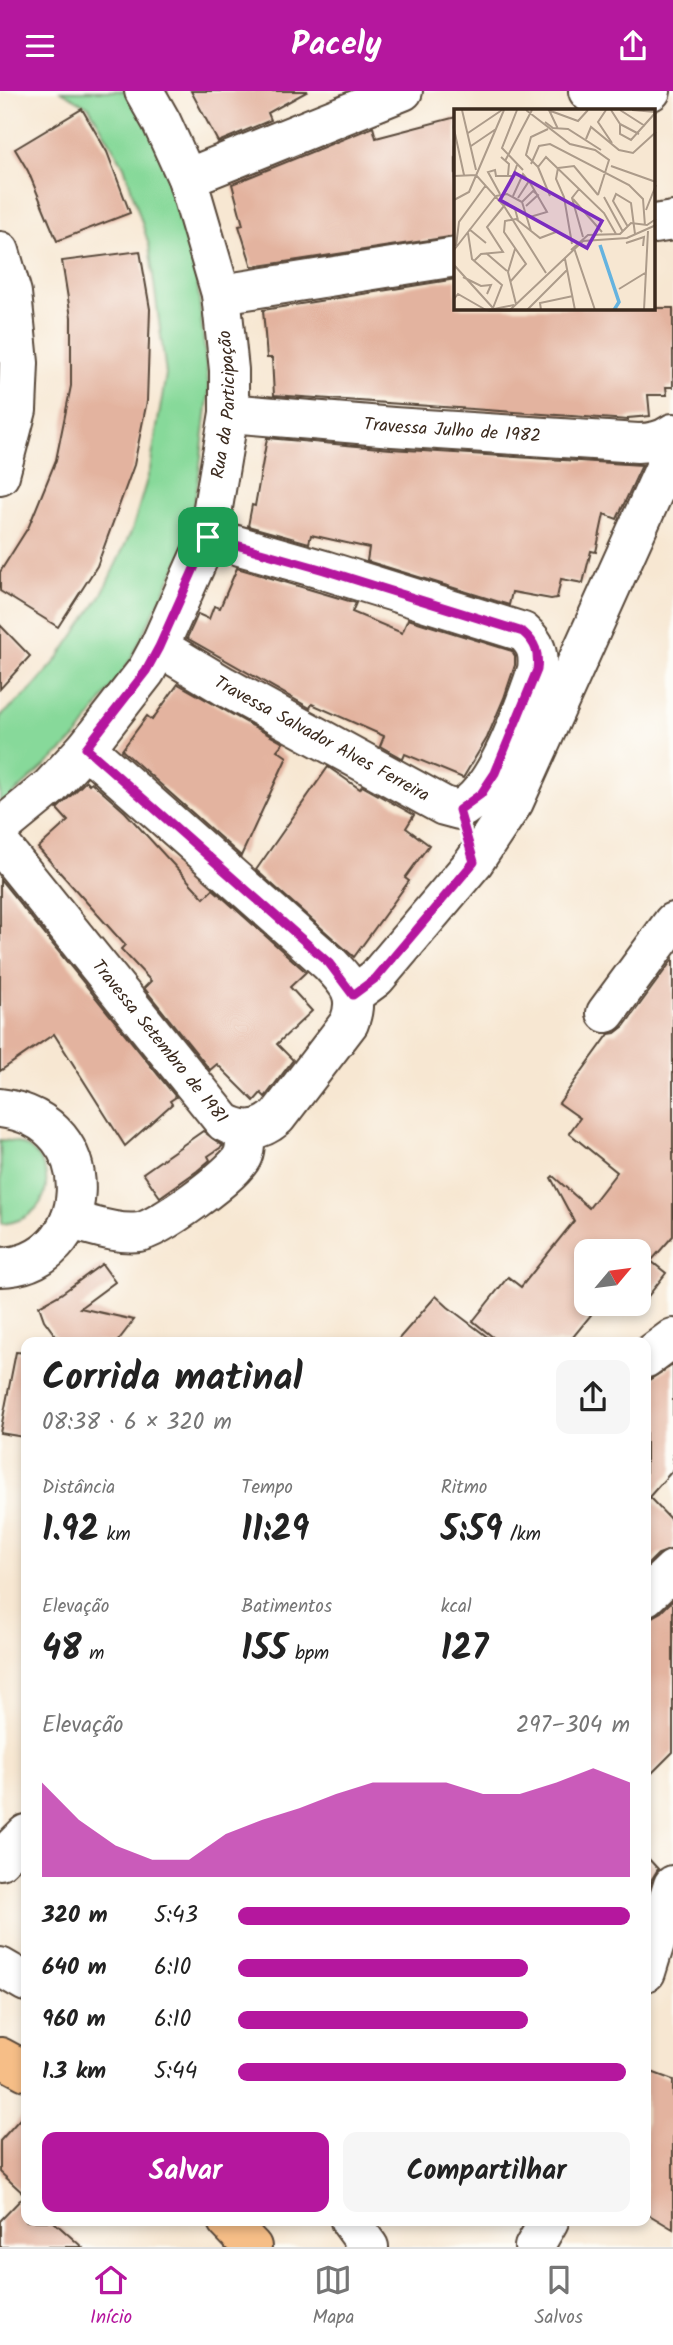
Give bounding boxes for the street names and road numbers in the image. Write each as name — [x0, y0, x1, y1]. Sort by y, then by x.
street label: Rua da Participação — [204, 329, 244, 481]
street label: Travessa Julho de 1982 — [363, 410, 542, 451]
street label: Travessa Salvador Alves Ferreira — [208, 669, 435, 810]
street label: Travessa Setembro de 1981 — [84, 953, 235, 1130]

